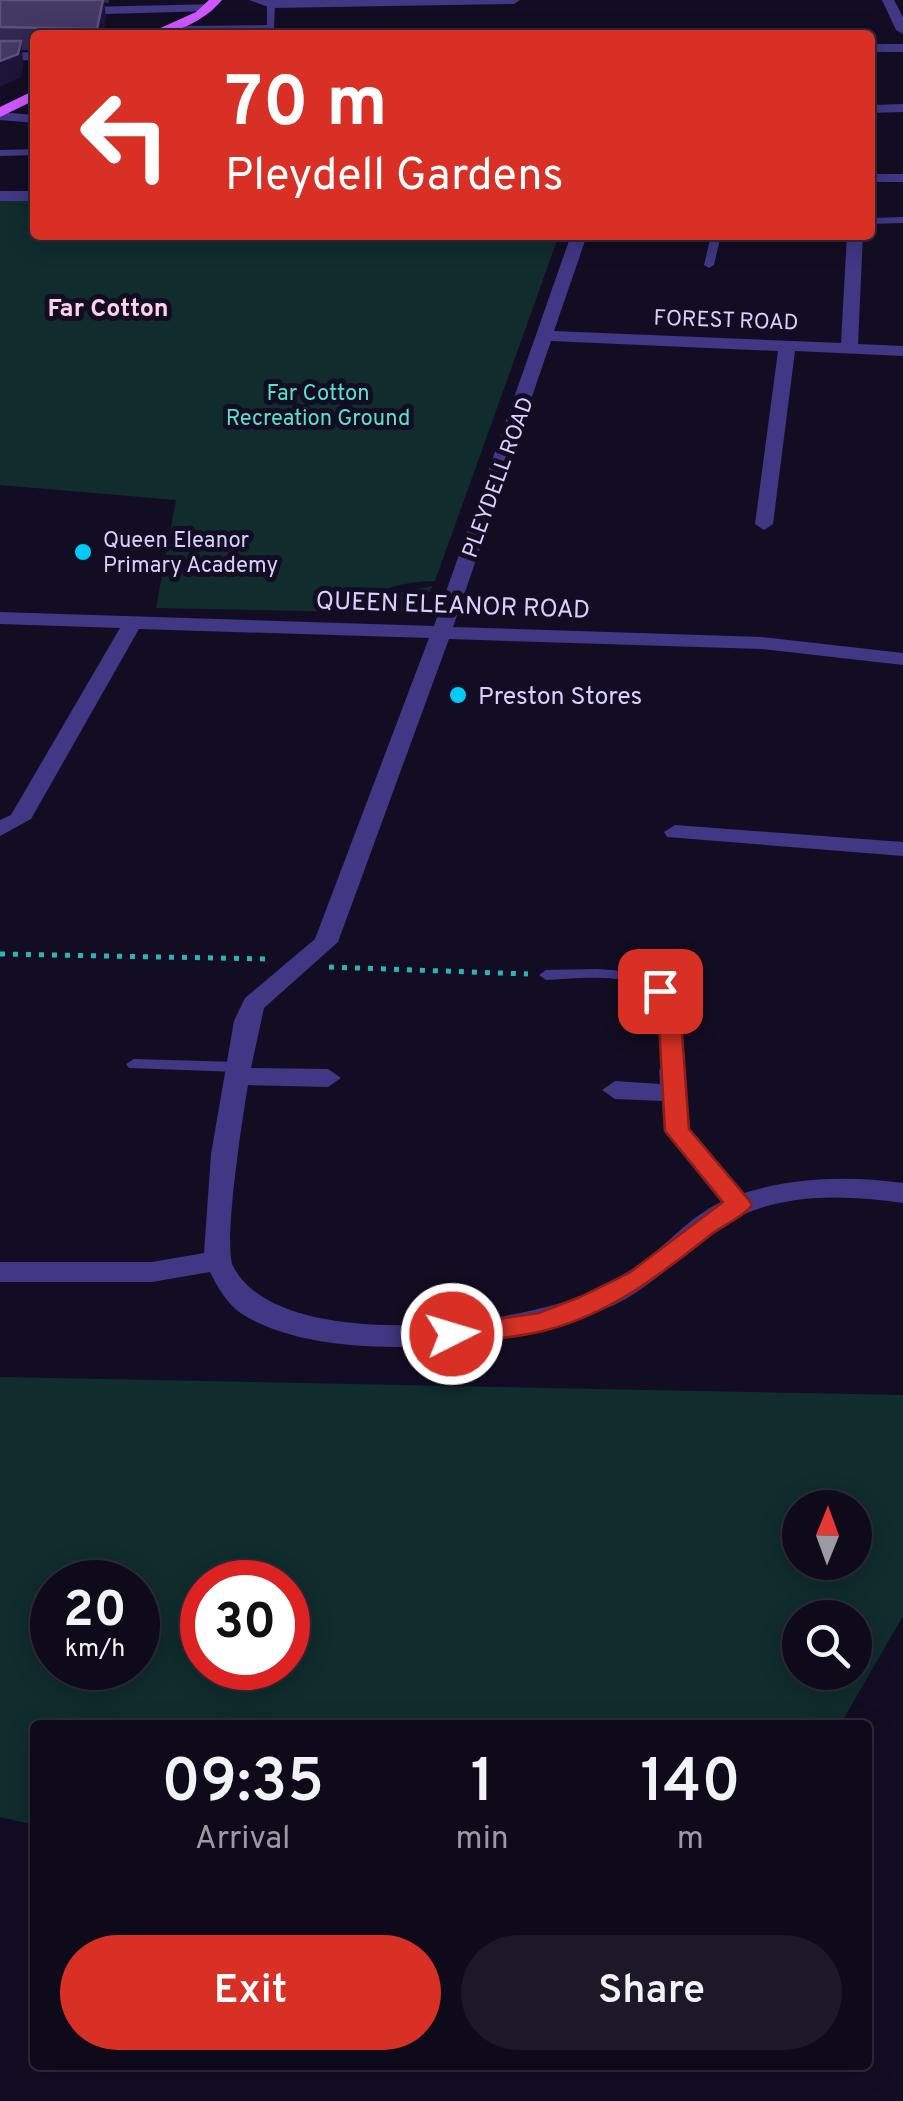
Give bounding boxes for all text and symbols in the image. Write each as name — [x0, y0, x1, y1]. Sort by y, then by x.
text: 70 m — [225, 62, 388, 151]
icon: left — [60, 70, 190, 200]
text: Pleydell Gardens — [225, 149, 564, 206]
district label: Far Cotton — [47, 294, 169, 326]
street label: FOREST ROAD — [653, 305, 799, 338]
park label: Far Cotton Recreation Ground — [226, 381, 410, 433]
street label: PLEYDELL ROAD — [458, 394, 541, 562]
place label: Queen Eleanor Primary Academy — [103, 528, 278, 580]
marker: Queen Eleanor Primary Academy — [72, 541, 94, 563]
street label: QUEEN ELEANOR ROAD — [315, 586, 591, 628]
place label: Preston Stores — [478, 682, 642, 714]
marker: Preston Stores — [447, 684, 469, 706]
pin — [618, 949, 703, 1034]
icon: arrive — [633, 964, 688, 1019]
position arrow — [400, 1282, 504, 1386]
north arrow — [782, 1490, 872, 1580]
map controls — [782, 1490, 872, 1690]
speed limit sign: 30 — [180, 1560, 310, 1690]
text: 20 — [63, 1581, 127, 1644]
button: search — [782, 1600, 872, 1690]
text: km/h — [65, 1634, 125, 1666]
text: 09:35 — [161, 1747, 324, 1823]
text: 1 — [470, 1747, 494, 1823]
text: 140 — [640, 1747, 741, 1823]
text: Arrival — [195, 1820, 290, 1860]
text: min — [456, 1820, 509, 1860]
text: m — [677, 1820, 704, 1860]
button: Exit — [60, 1935, 441, 2050]
button: Share — [461, 1935, 842, 2050]

